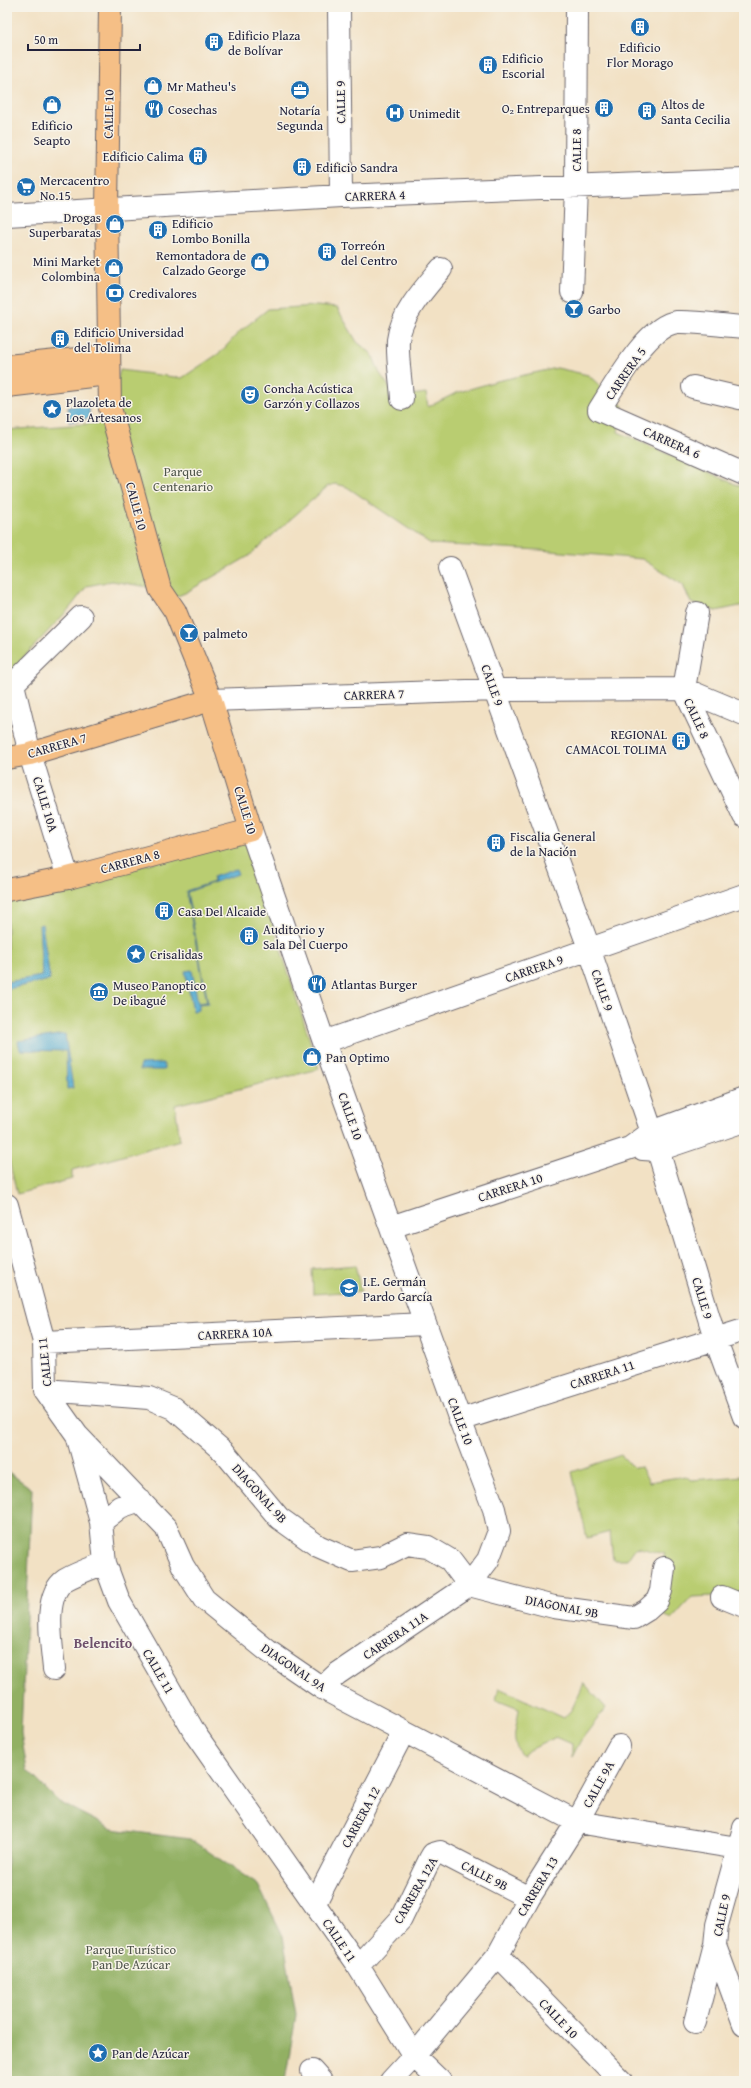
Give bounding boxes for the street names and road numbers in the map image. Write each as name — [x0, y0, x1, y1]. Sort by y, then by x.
street label: CALLE 9 — [331, 80, 350, 124]
street label: CALLE 10 — [99, 89, 118, 139]
street label: CALLE 8 — [567, 129, 586, 171]
street label: CARRERA 4 — [344, 185, 406, 206]
street label: CARRERA 5 — [600, 343, 651, 404]
street label: CARRERA 6 — [640, 421, 703, 463]
street label: CALLE 10 — [121, 480, 152, 532]
street label: CALLE 9 — [476, 662, 509, 709]
street label: CARRERA 7 — [343, 684, 405, 705]
street label: CALLE 8 — [679, 695, 714, 742]
street label: CARRERA 7 — [25, 728, 89, 763]
street label: CALLE 10A — [28, 774, 63, 834]
street label: CALLE 10 — [229, 784, 262, 836]
street label: CARRERA 8 — [98, 844, 162, 879]
street label: CARRERA 9 — [502, 950, 566, 987]
street label: CALLE 9 — [587, 967, 619, 1014]
street label: CALLE 10 — [333, 1090, 368, 1143]
street label: CARRERA 10 — [475, 1168, 545, 1207]
street label: CALLE 9 — [687, 1275, 718, 1321]
street label: CARRERA 10A — [197, 1322, 273, 1345]
street label: CALLE 11 — [32, 1336, 57, 1387]
street label: CARRERA 11 — [567, 1355, 637, 1394]
street label: CALLE 10 — [443, 1395, 478, 1448]
street label: DIAGONAL 9B — [228, 1459, 292, 1527]
street label: DIAGONAL 9B — [524, 1590, 600, 1623]
street label: CARRERA 11A — [359, 1607, 432, 1664]
street label: DIAGONAL 9A — [257, 1639, 330, 1696]
street label: CALLE 11 — [138, 1645, 179, 1697]
street label: CALLE 9A — [578, 1757, 619, 1811]
street label: CARRERA 12 — [336, 1783, 385, 1851]
street label: CARRERA 12A — [389, 1853, 442, 1927]
street label: CARRERA 13 — [512, 1853, 563, 1920]
street label: CALLE 9B — [458, 1856, 512, 1895]
street label: CALLE 9 — [708, 1892, 735, 1938]
street label: CALLE 11 — [318, 1915, 361, 1966]
street label: CALLE 10 — [535, 1994, 583, 2043]

